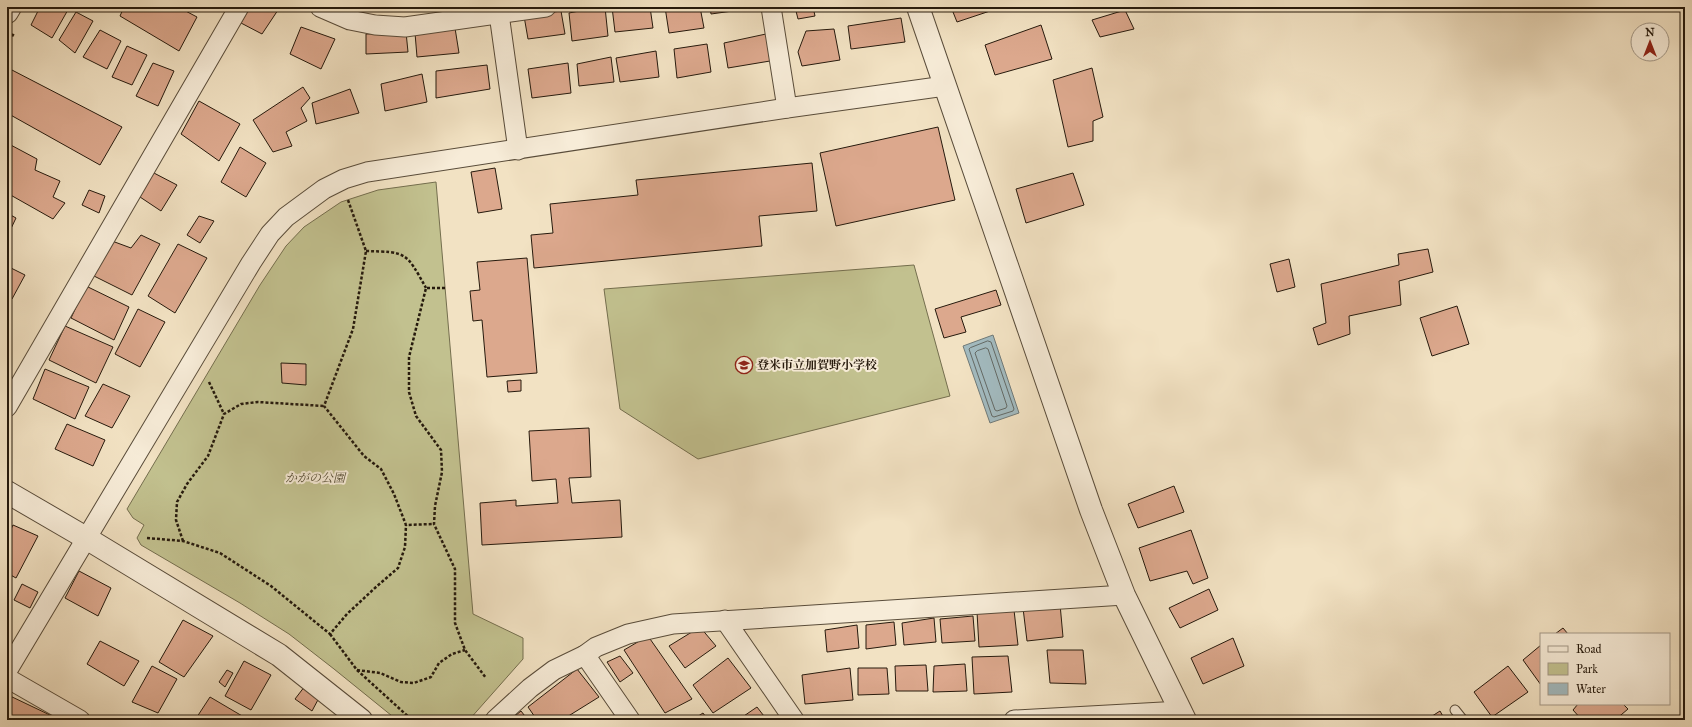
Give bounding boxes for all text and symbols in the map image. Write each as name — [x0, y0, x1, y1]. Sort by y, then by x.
north arrow — [1630, 22, 1670, 62]
text: N — [1645, 26, 1655, 39]
school or university icon: 登米市立加賀野小学校 — [734, 355, 754, 375]
place label: 登米市立加賀野小学校 — [757, 358, 877, 372]
park label: かがの公園 — [285, 471, 347, 485]
legend — [1540, 633, 1670, 705]
text: Road — [1576, 642, 1602, 656]
text: Park — [1576, 662, 1598, 676]
text: Water — [1576, 682, 1606, 696]

